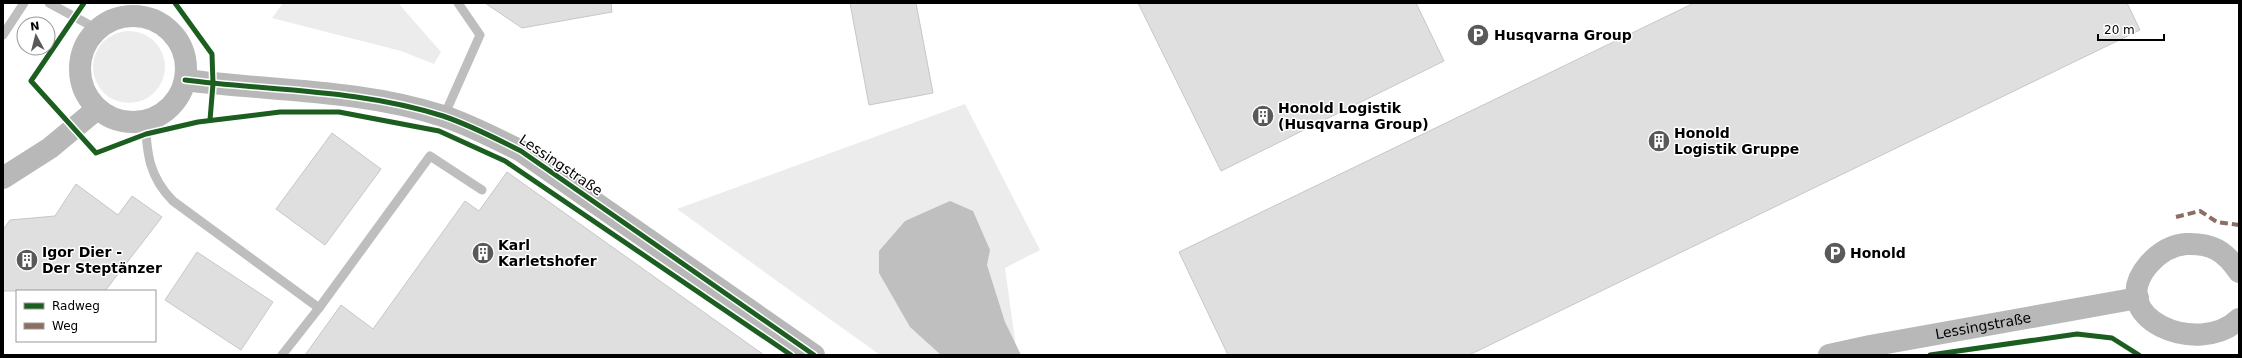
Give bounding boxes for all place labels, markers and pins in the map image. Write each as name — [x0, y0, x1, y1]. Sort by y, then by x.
parking icon: Husqvarna Group — [1465, 22, 1491, 48]
place label: Husqvarna Group — [1494, 27, 1632, 43]
place label: Honold Logistik (Husqvarna Group) — [1278, 100, 1429, 132]
building icon: Honold Logistik (Husqvarna Group) — [1250, 103, 1276, 129]
place label: Honold Logistik Gruppe — [1674, 125, 1799, 157]
building icon: Honold Logistik Gruppe — [1646, 128, 1672, 154]
place label: Karl Karletshofer — [498, 237, 597, 269]
building icon: Karl Karletshofer — [470, 240, 496, 266]
parking icon: Honold — [1822, 240, 1848, 266]
place label: Igor Dier - Der Steptänzer — [42, 244, 162, 276]
place label: Honold — [1850, 245, 1906, 261]
building icon: Igor Dier - Der Steptänzer — [14, 247, 40, 273]

